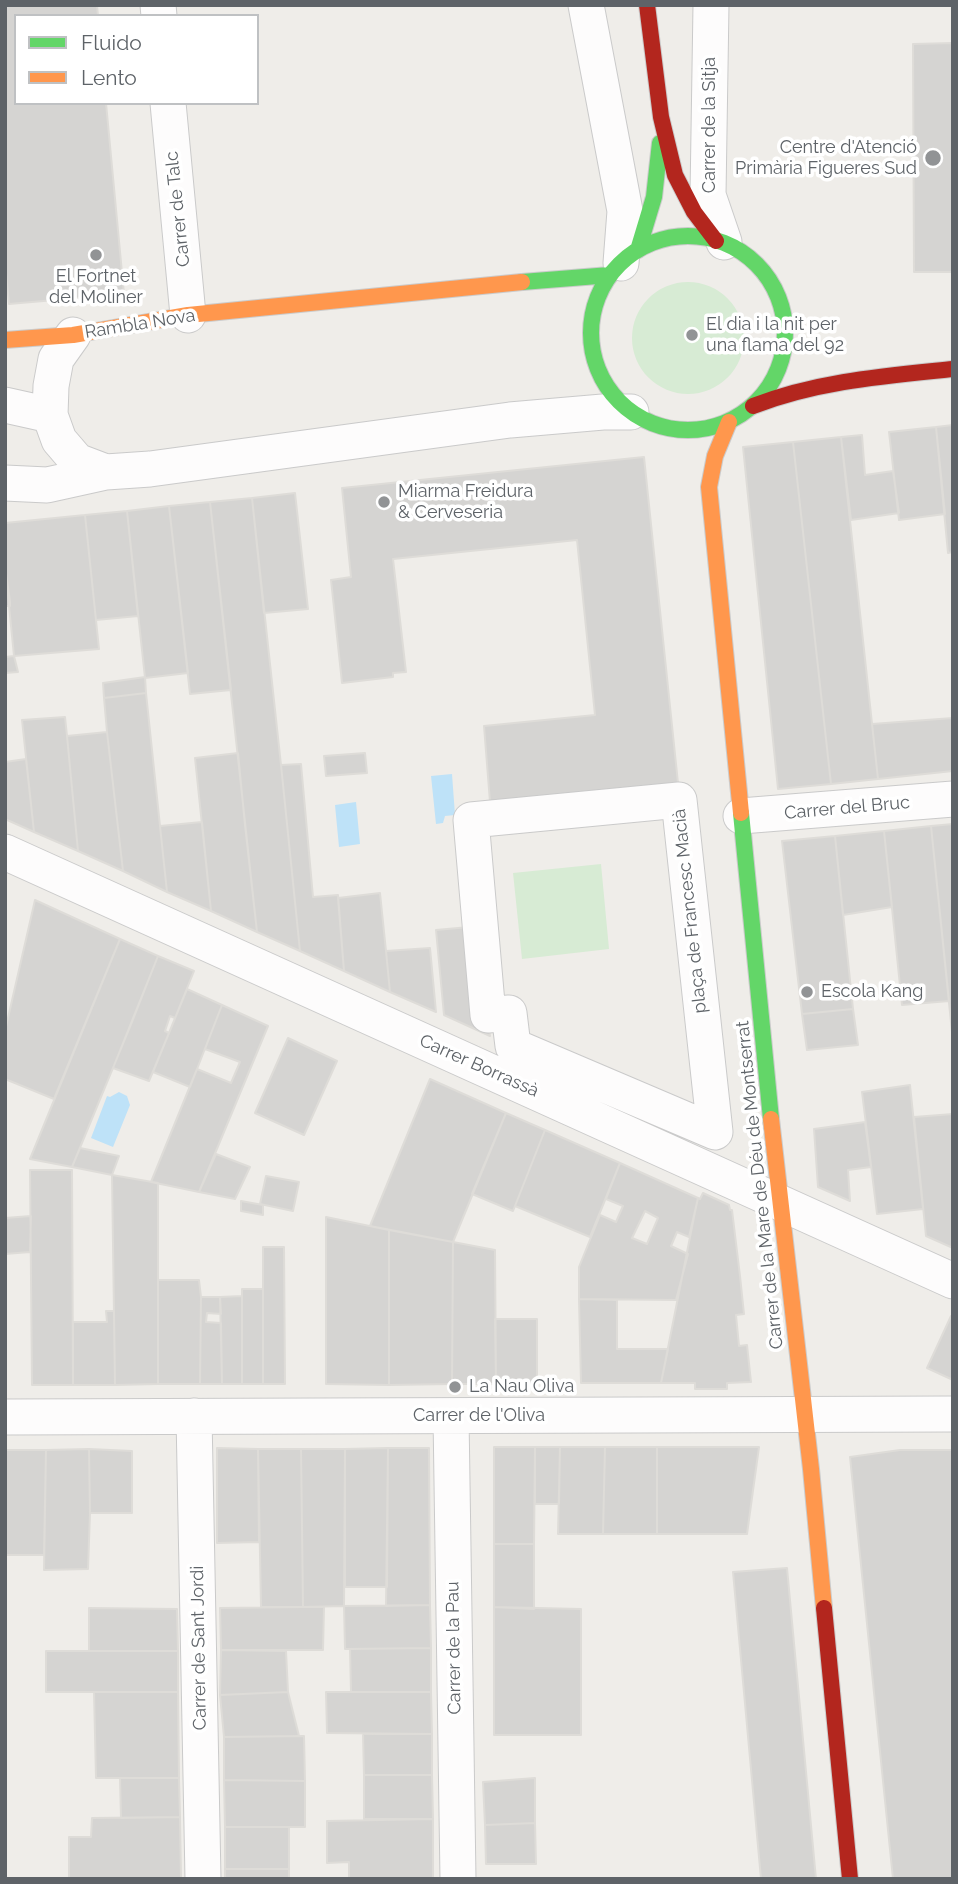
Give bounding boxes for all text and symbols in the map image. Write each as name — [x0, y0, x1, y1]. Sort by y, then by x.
legend — [14, 14, 259, 105]
text: Fluido — [81, 30, 142, 55]
street label: Carrer de la Sitja — [699, 57, 721, 193]
text: Lento — [81, 65, 137, 90]
place label: Centre d'Atenció Primària Figueres Sud — [735, 137, 917, 180]
marker: Centre d'Atenció Primària Figueres Sud — [923, 148, 943, 168]
street label: Carrer de Talc — [161, 150, 195, 268]
marker: El Fortnet del Moliner — [88, 247, 104, 263]
place label: El Fortnet del Moliner — [49, 266, 143, 308]
street label: Rambla Nova — [83, 305, 197, 343]
place label: El dia i la nit per una flama del 92 — [706, 314, 844, 356]
marker: El dia i la nit per una flama del 92 — [684, 327, 700, 343]
place label: Miarma Freidura & Cerveseria — [398, 481, 533, 524]
marker: Miarma Freidura & Cerveseria — [376, 494, 392, 510]
street label: Carrer del Bruc — [783, 792, 911, 824]
street label: plaça de Francesc Macià — [669, 808, 711, 1014]
place label: Escola Kang — [821, 981, 923, 1003]
marker: Escola Kang — [799, 984, 815, 1000]
street label: Carrer de la Mare de Déu de Montserrat — [732, 1020, 788, 1350]
street label: Carrer Borrassà — [416, 1030, 542, 1102]
place label: La Nau Oliva — [469, 1376, 574, 1398]
marker: La Nau Oliva — [447, 1379, 463, 1395]
street label: Carrer de l'Oliva — [413, 1405, 545, 1427]
street label: Carrer de Sant Jordi — [187, 1566, 211, 1730]
street label: Carrer de la Pau — [442, 1581, 466, 1715]

